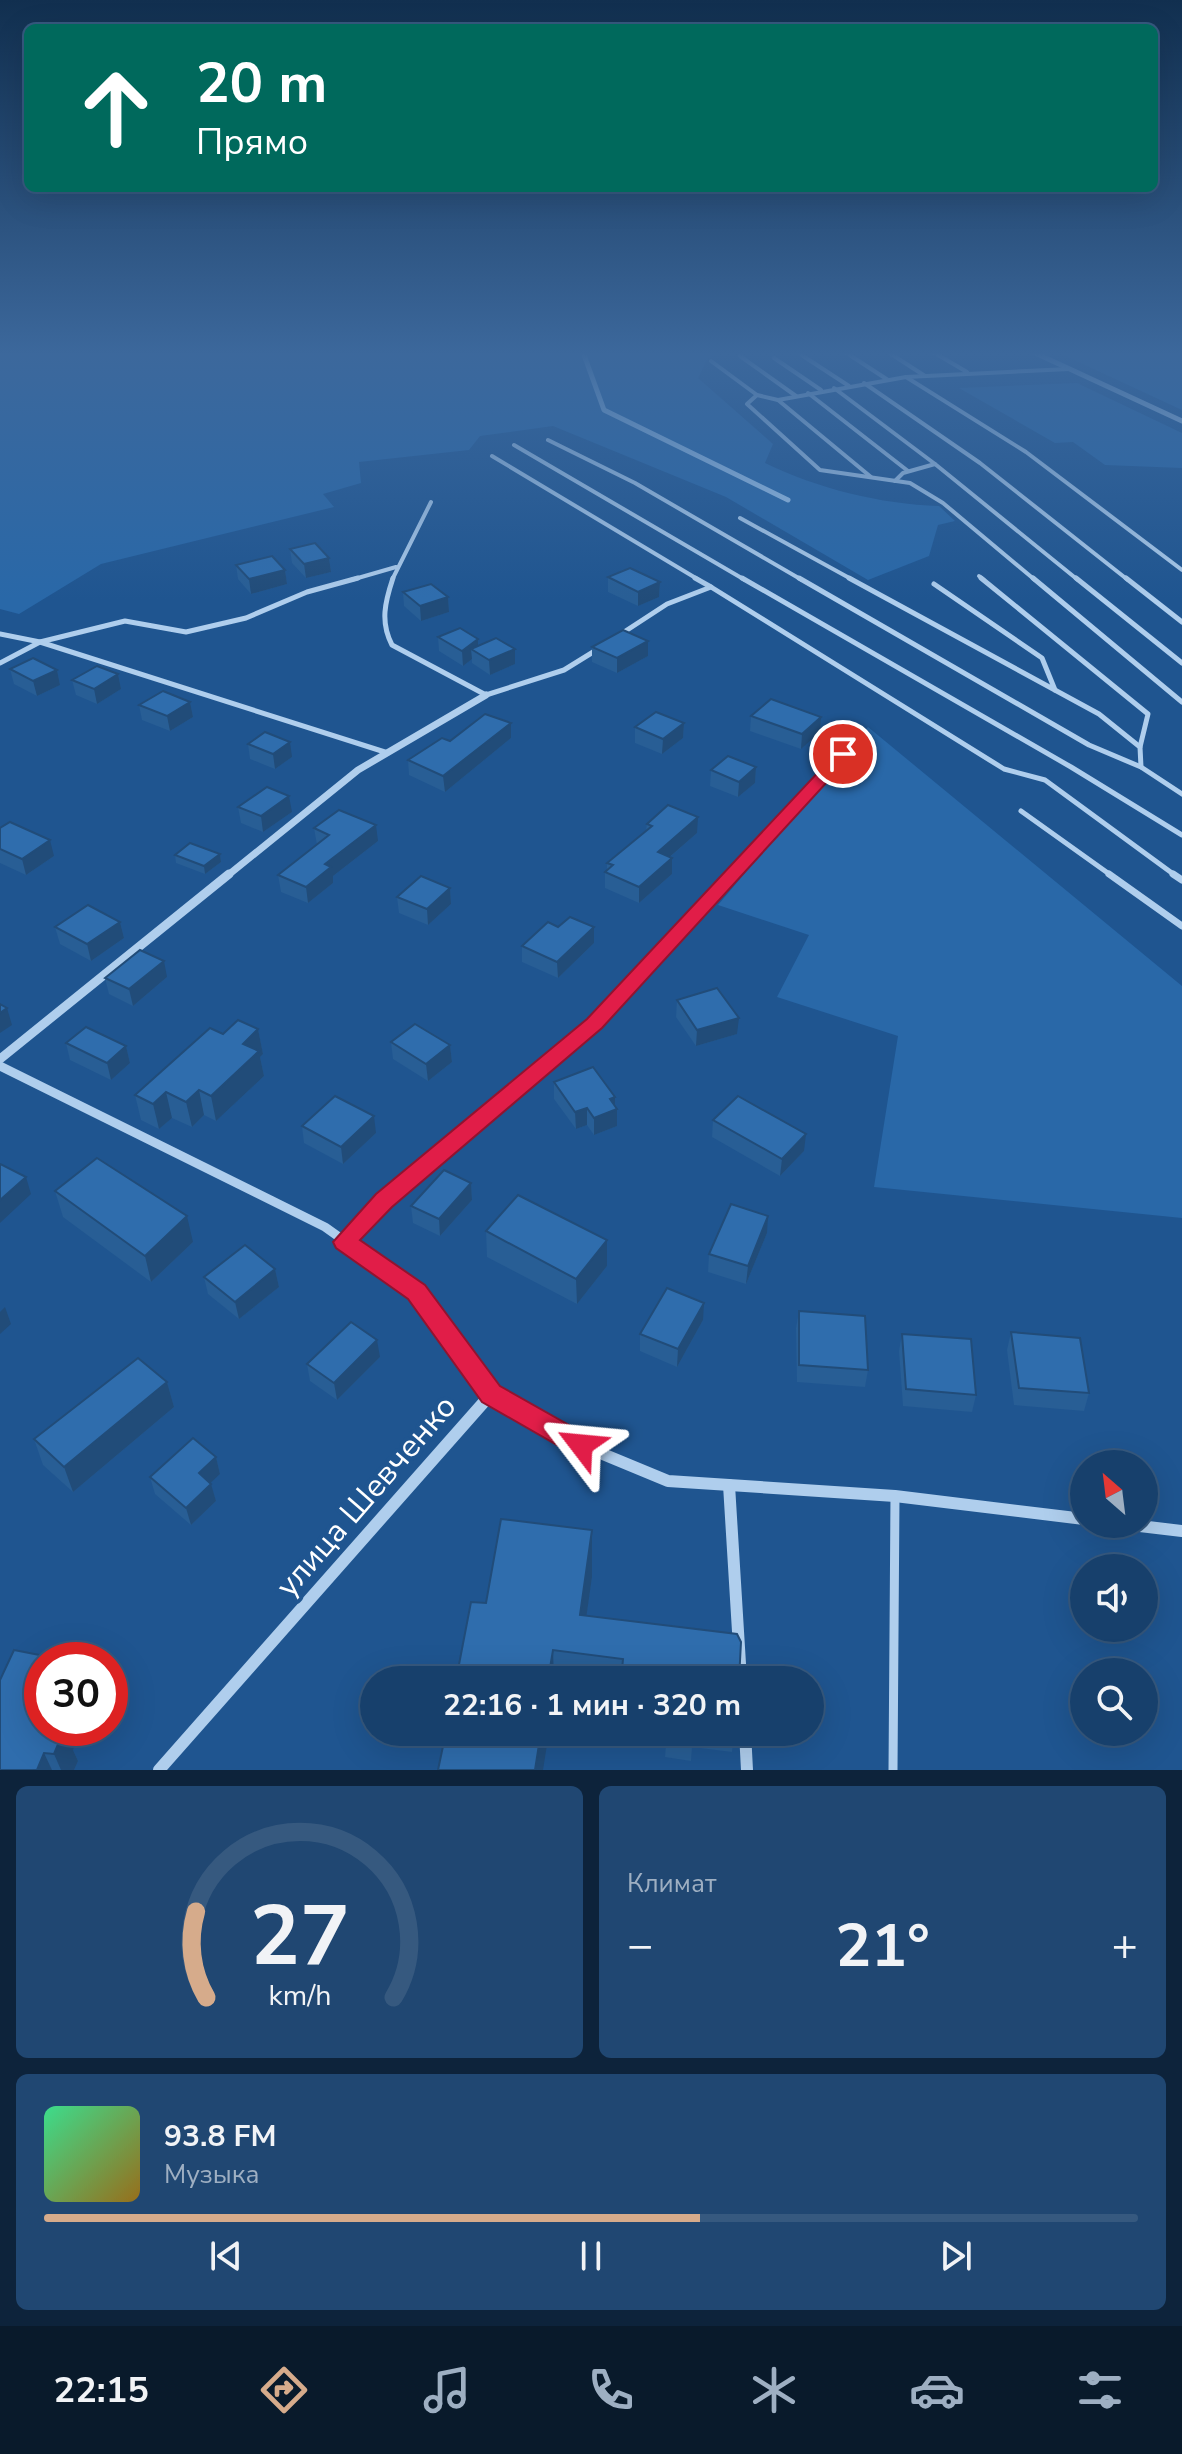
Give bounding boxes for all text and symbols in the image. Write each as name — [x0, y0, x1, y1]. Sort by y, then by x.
text: 20 m — [196, 45, 327, 122]
icon: ahead — [64, 56, 168, 160]
text: Прямо — [196, 118, 308, 167]
pin — [809, 720, 877, 788]
icon: arrive — [821, 732, 865, 776]
street label: улица Шевченко — [266, 1386, 466, 1606]
position arrow — [539, 1403, 623, 1487]
north arrow — [1070, 1450, 1158, 1538]
map controls — [1070, 1450, 1158, 1746]
button: sound — [1070, 1554, 1158, 1642]
speed limit sign: 30 — [24, 1642, 128, 1746]
button: search — [1070, 1658, 1158, 1746]
text: 22:16 · 1 мин · 320 m — [443, 1685, 741, 1726]
text: Климат — [627, 1866, 716, 1901]
text: 27 — [250, 1880, 349, 1993]
text: 21° — [835, 1905, 930, 1987]
text: − — [627, 1916, 653, 1976]
text: + — [1112, 1916, 1138, 1976]
text: km/h — [268, 1976, 331, 2015]
text: 93.8 FM — [164, 2116, 276, 2157]
text: Музыка — [164, 2157, 259, 2192]
icon: previous — [204, 2234, 248, 2278]
icon: pause — [569, 2234, 613, 2278]
icon: next — [934, 2234, 978, 2278]
icon: directions — [256, 2362, 312, 2418]
icon: music — [419, 2362, 475, 2418]
icon: phone — [583, 2362, 639, 2418]
icon: climate — [746, 2362, 802, 2418]
icon: car — [909, 2362, 965, 2418]
icon: filters — [1072, 2362, 1128, 2418]
text: 22:15 — [54, 2366, 149, 2415]

